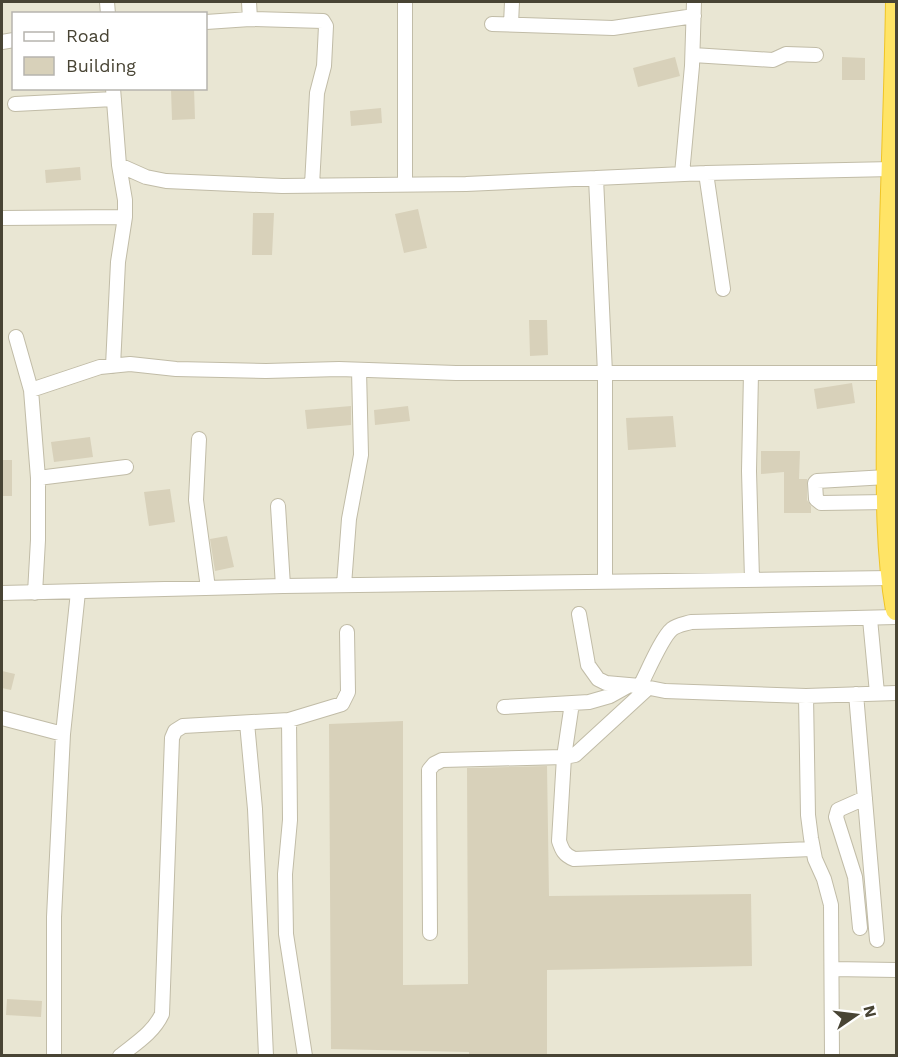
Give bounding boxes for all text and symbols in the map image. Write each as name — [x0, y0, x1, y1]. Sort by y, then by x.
legend — [12, 12, 207, 90]
text: Road — [66, 25, 110, 46]
text: Building — [66, 55, 136, 76]
north arrow — [826, 985, 886, 1045]
text: N — [859, 1003, 881, 1020]

